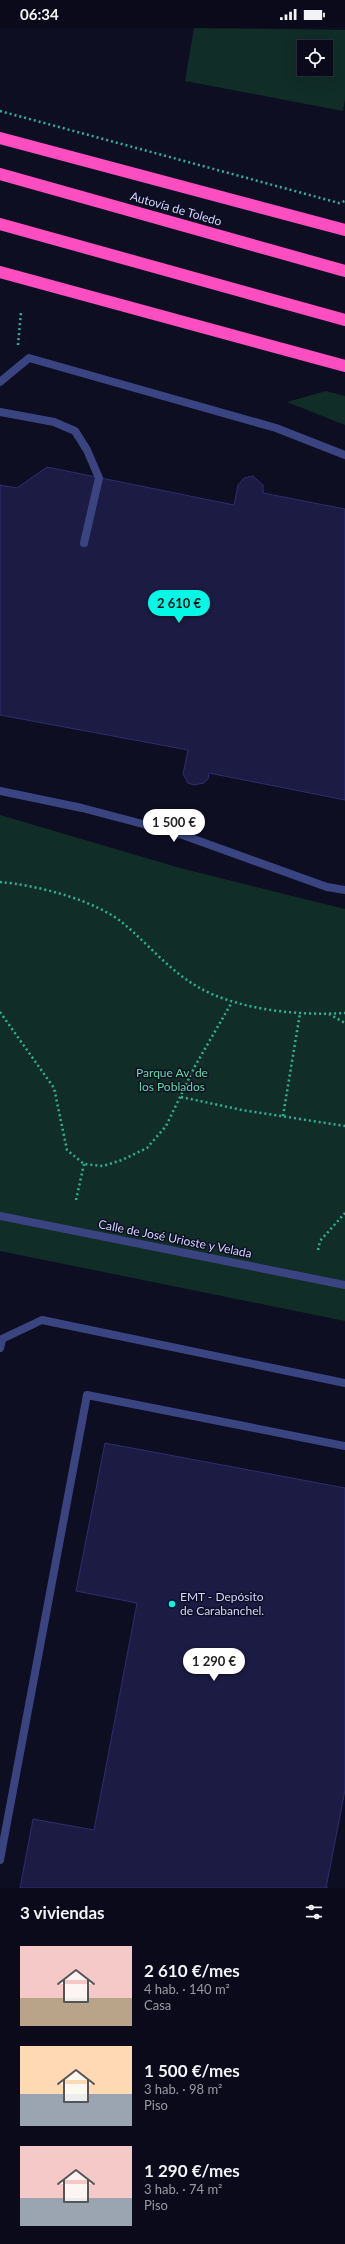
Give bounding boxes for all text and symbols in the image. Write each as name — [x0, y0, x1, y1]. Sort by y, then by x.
text: 06:34 — [20, 5, 59, 23]
map controls — [297, 40, 333, 76]
button: locate — [297, 40, 333, 76]
street label: Autovía de Toledo — [129, 188, 224, 229]
pin: 2 610 € — [142, 590, 216, 624]
text: 2 610 € — [157, 595, 201, 611]
pin: 1 500 € — [137, 809, 211, 843]
text: 1 500 € — [152, 814, 196, 830]
park label: Parque Av. de los Poblados — [136, 1065, 208, 1094]
street label: Calle de José Urioste y Velada — [97, 1216, 253, 1261]
place label: EMT - Depósito de Carabanchel. — [180, 1589, 264, 1618]
marker: EMT - Depósito de Carabanchel. — [167, 1599, 177, 1609]
pin: 1 290 € — [177, 1648, 251, 1682]
text: 1 290 € — [192, 1653, 236, 1669]
icon: filters — [303, 1901, 325, 1923]
text: 3 viviendas — [20, 1902, 105, 1923]
text: 2 610 €/mes — [144, 1960, 240, 1981]
icon: home — [52, 1962, 100, 2010]
text: 4 hab. · 140 m² — [144, 1981, 230, 1997]
text: Casa — [144, 1997, 171, 2013]
text: 1 500 €/mes — [144, 2060, 240, 2081]
icon: home — [52, 2062, 100, 2110]
text: 3 hab. · 98 m² — [144, 2081, 222, 2097]
text: Piso — [144, 2097, 168, 2113]
text: 1 290 €/mes — [144, 2160, 240, 2181]
icon: home — [52, 2162, 100, 2210]
text: 3 hab. · 74 m² — [144, 2181, 222, 2197]
text: Piso — [144, 2197, 168, 2213]

